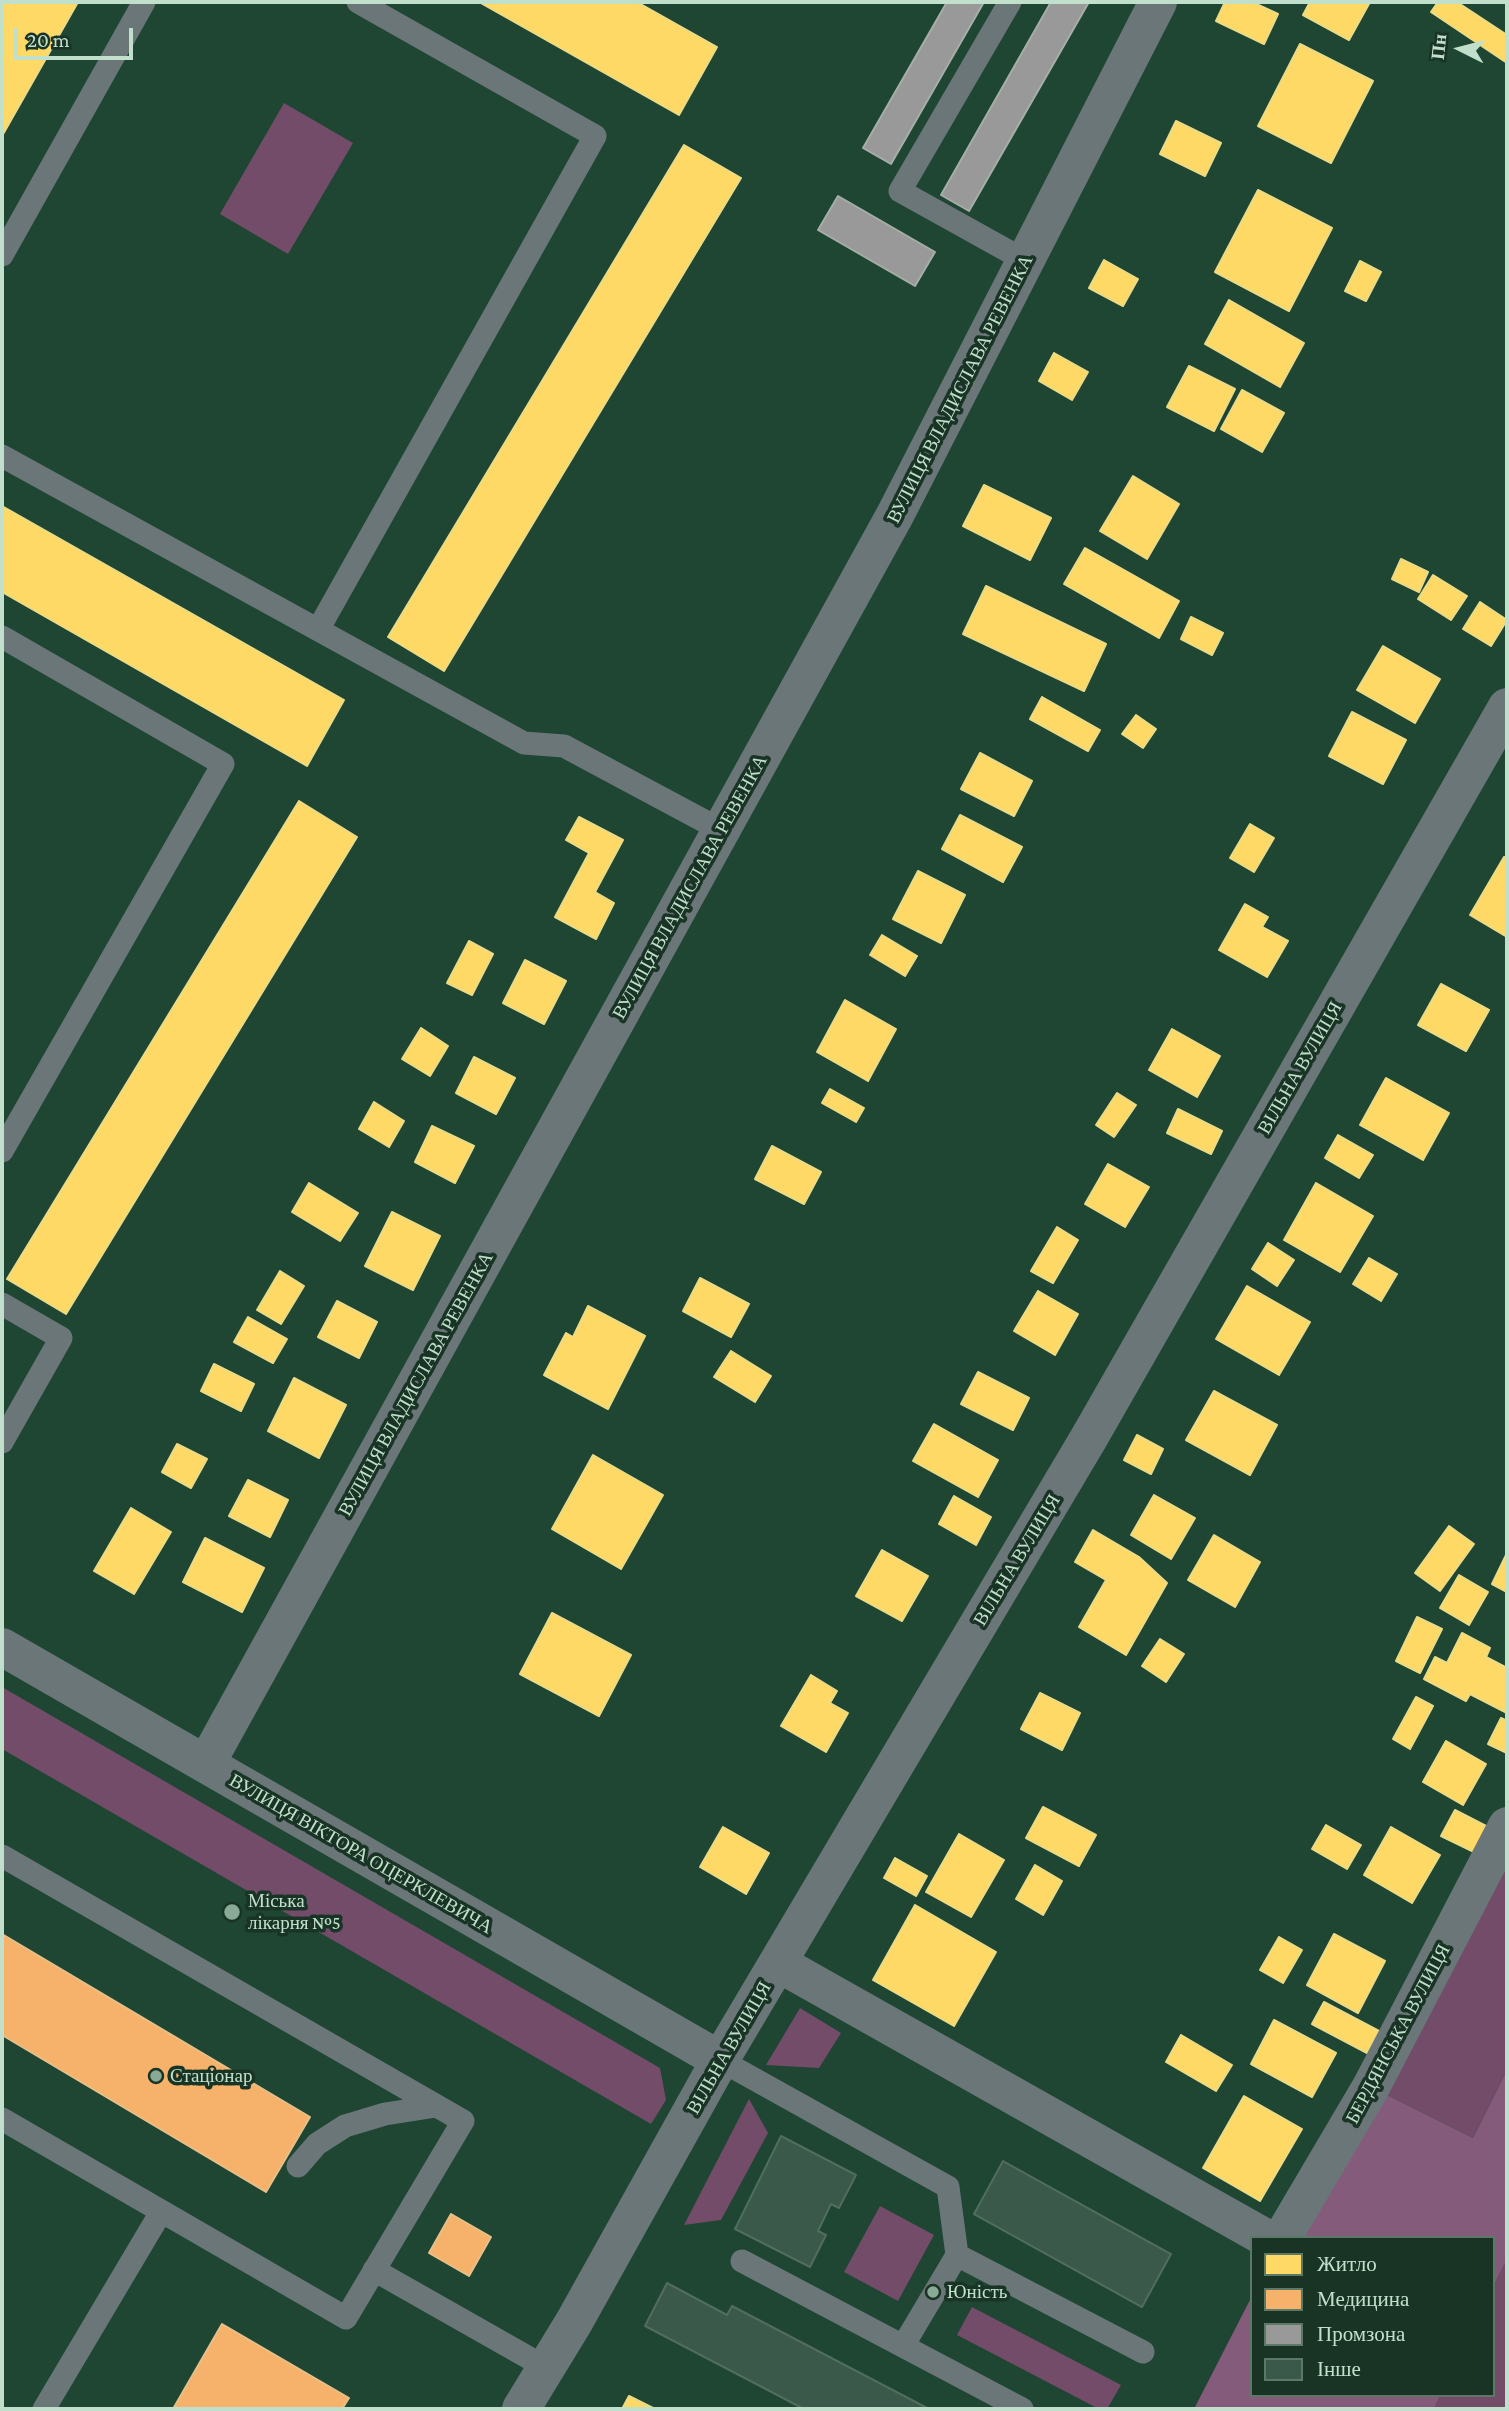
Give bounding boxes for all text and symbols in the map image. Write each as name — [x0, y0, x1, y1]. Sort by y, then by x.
scale bar — [18, 14, 136, 58]
north arrow — [1425, 14, 1495, 84]
text: 20 m — [27, 28, 70, 52]
text: Пн — [1427, 33, 1450, 61]
street label: ВУЛИЦЯ ВЛАДИСЛАВА РЕВЕНКА — [882, 251, 1038, 527]
street label: ВУЛИЦЯ ВЛАДИСЛАВА РЕВЕНКА — [608, 751, 772, 1023]
street label: ВІЛЬНА ВУЛИЦЯ — [1253, 998, 1347, 1138]
street label: ВУЛИЦЯ ВЛАДИСЛАВА РЕВЕНКА — [334, 1248, 498, 1520]
street label: ВІЛЬНА ВУЛИЦЯ — [969, 1490, 1065, 1630]
street label: ВУЛИЦЯ ВІКТОРА ОЦЕРКЛЕВИЧА — [225, 1769, 497, 1939]
place label: Міська лікарня №5 — [248, 1890, 341, 1934]
marker: Міська лікарня №5 — [222, 1902, 242, 1922]
street label: БЕРДЯНСЬКА ВУЛИЦЯ — [1341, 1940, 1455, 2128]
street label: ВІЛЬНА ВУЛИЦЯ — [682, 1978, 776, 2118]
place label: Стаціонар — [170, 2065, 252, 2087]
marker: Стаціонар — [148, 2068, 164, 2084]
legend — [1250, 2236, 1495, 2397]
text: Житло — [1317, 2252, 1377, 2276]
place label: Юність — [947, 2281, 1007, 2303]
marker: Юність — [925, 2284, 941, 2300]
text: Медицина — [1317, 2287, 1409, 2311]
text: Промзона — [1317, 2322, 1405, 2346]
text: Інше — [1317, 2357, 1361, 2381]

